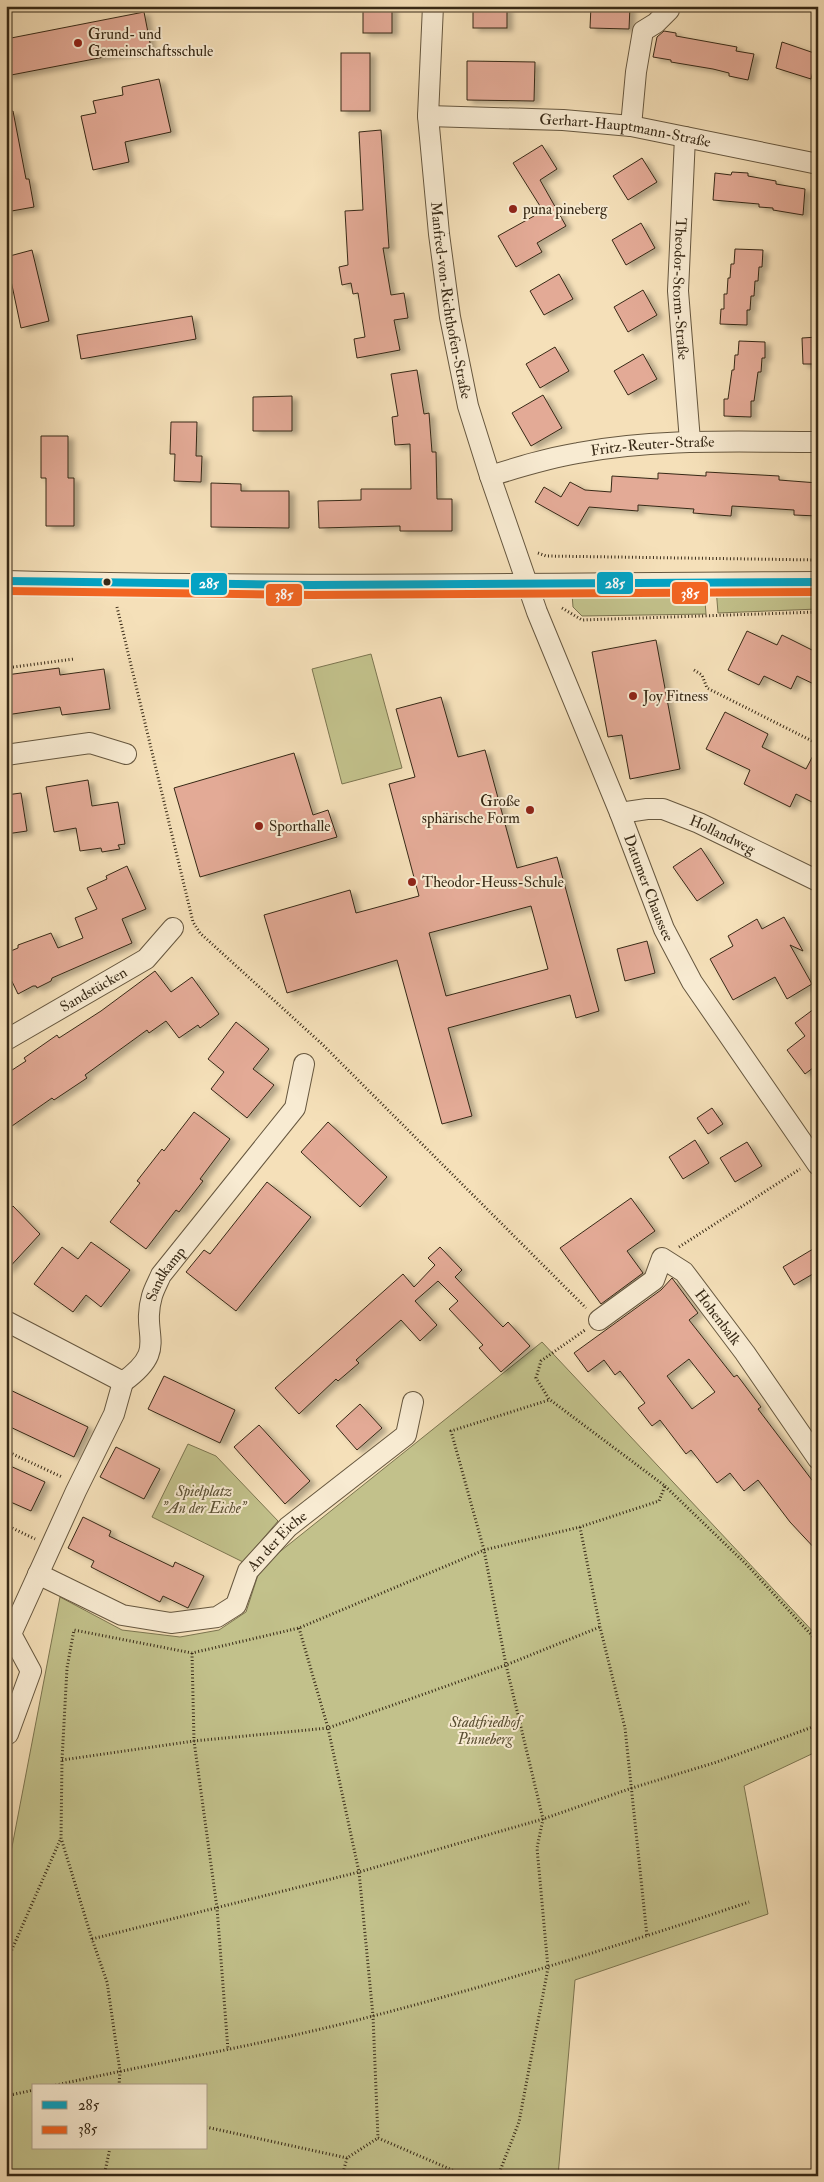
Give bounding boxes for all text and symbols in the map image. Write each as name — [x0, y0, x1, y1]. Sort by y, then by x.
place label: Grund- und Gemeinschaftsschule — [88, 25, 213, 61]
marker: Grund- und Gemeinschaftsschule — [72, 37, 84, 49]
street label: Gerhart-Hauptmann-Straße — [539, 110, 712, 151]
place label: puna pineberg — [522, 200, 608, 220]
street label: Manfred-von-Richthofen-Straße — [427, 201, 476, 401]
marker: puna pineberg — [507, 203, 519, 215]
street label: Theodor-Storm-Straße — [668, 217, 693, 361]
street label: Fritz-Reuter-Straße — [589, 432, 714, 460]
line badge: 285 — [596, 571, 634, 595]
line badge: 285 — [190, 572, 228, 596]
text: 285 — [199, 575, 220, 592]
text: 285 — [605, 575, 626, 592]
unlabelled marker — [102, 577, 112, 587]
line badge: 385 — [671, 581, 709, 605]
line badge: 385 — [265, 583, 303, 607]
text: 385 — [681, 585, 700, 602]
text: 385 — [275, 586, 294, 603]
place label: Joy Fitness — [642, 687, 708, 707]
marker: Joy Fitness — [627, 690, 639, 702]
place label: Große sphärische Form — [422, 792, 520, 829]
marker: Große sphärische Form — [524, 804, 536, 816]
street label: Hollandweg — [687, 811, 759, 859]
place label: Sporthalle — [269, 817, 331, 837]
marker: Sporthalle — [253, 820, 265, 832]
street label: Datumer Chaussee — [619, 832, 678, 945]
place label: Theodor-Heuss-Schule — [422, 873, 564, 892]
marker: Theodor-Heuss-Schule — [406, 876, 418, 888]
street label: Sandstücken — [56, 962, 131, 1016]
street label: Sandkamp — [141, 1242, 191, 1303]
street label: Hohenbalk — [691, 1285, 745, 1349]
park label: Spielplatz "An der Eiche" — [162, 1482, 248, 1518]
street label: An der Eiche — [242, 1506, 311, 1576]
park label: Stadtfriedhof Pinneberg — [449, 1713, 524, 1749]
legend — [32, 2084, 208, 2150]
text: 285 — [78, 2096, 100, 2115]
text: 385 — [78, 2120, 98, 2139]

